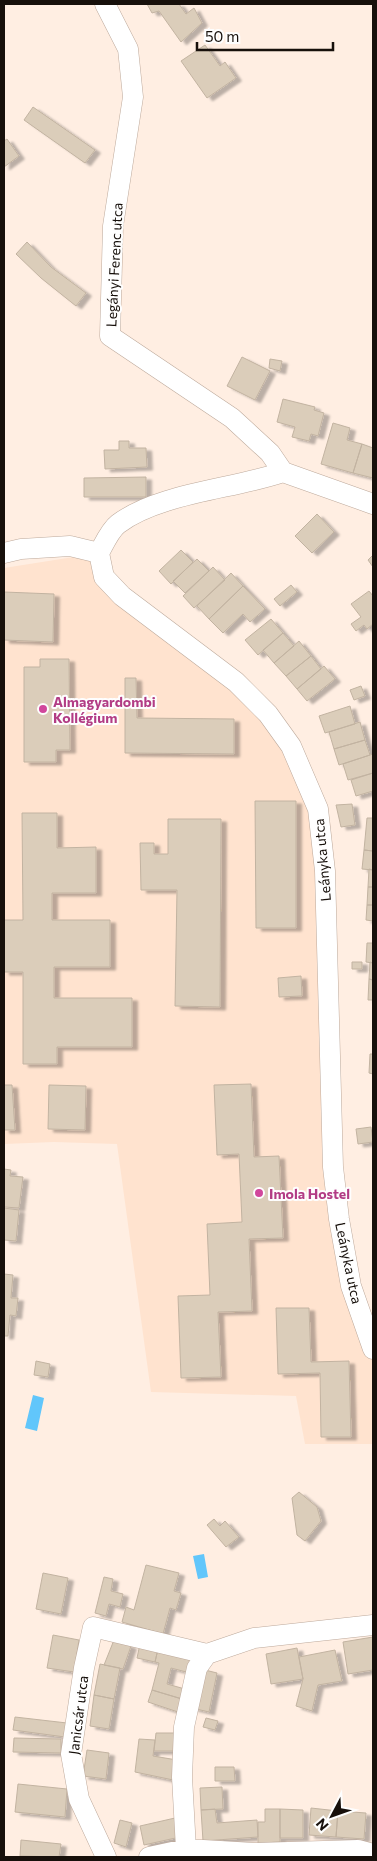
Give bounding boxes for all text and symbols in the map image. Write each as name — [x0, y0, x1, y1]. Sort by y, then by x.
scale bar — [197, 20, 333, 52]
text: 50 m — [205, 27, 239, 45]
street label: Legányi Ferenc utca — [102, 202, 126, 328]
place label: Almagyardombi Kollégium — [53, 693, 156, 726]
marker: Almagyardombi Kollégium — [37, 703, 49, 715]
street label: Leányka utca — [310, 818, 334, 902]
place label: Imola Hostel — [269, 1185, 350, 1202]
marker: Imola Hostel — [253, 1187, 265, 1199]
street label: Leányka utca — [332, 1221, 366, 1305]
street label: Janicsár utca — [65, 1674, 91, 1756]
north arrow — [307, 1791, 357, 1841]
text: N — [312, 1815, 332, 1834]

